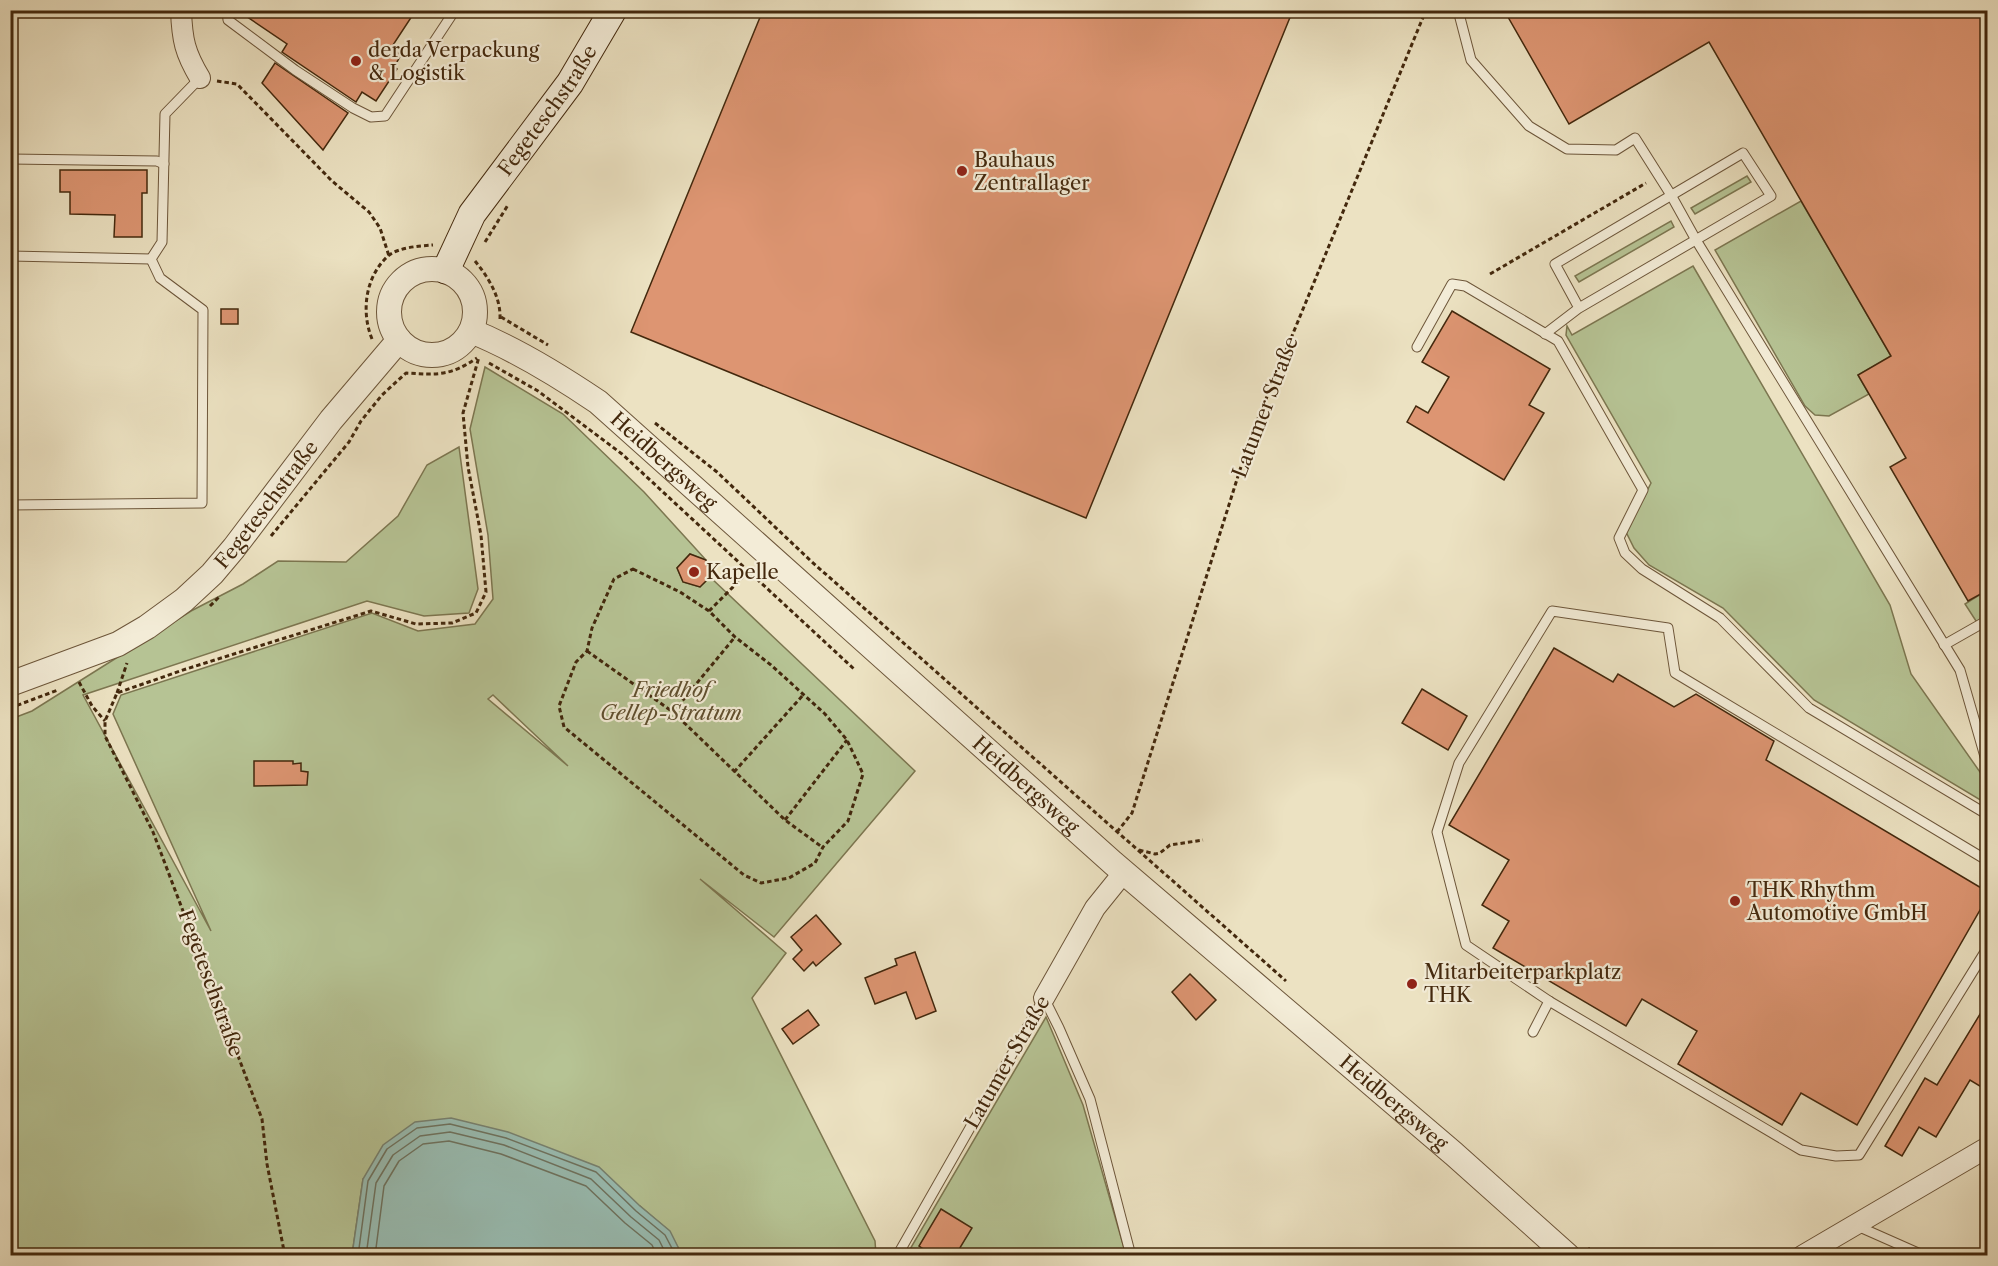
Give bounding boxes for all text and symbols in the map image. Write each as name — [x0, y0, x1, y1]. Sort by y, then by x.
place label: derda Verpackung & Logistik — [368, 38, 540, 85]
street label: Fegeteschstraße — [493, 41, 602, 180]
marker: derda Verpackung & Logistik — [349, 54, 363, 68]
place label: Bauhaus Zentrallager — [974, 148, 1090, 195]
marker: Bauhaus Zentrallager — [955, 164, 969, 178]
street label: Latumer Straße — [1227, 333, 1303, 481]
street label: Heidbergsweg — [606, 407, 722, 515]
street label: Fegeteschstraße — [210, 436, 323, 573]
place label: Kapelle — [706, 560, 779, 584]
marker: Kapelle — [687, 565, 701, 579]
park label: Friedhof Gellep-Stratum — [600, 678, 742, 725]
street label: Heidbergsweg — [968, 731, 1084, 839]
place label: THK Rhythm Automotive GmbH — [1746, 878, 1927, 925]
marker: THK Rhythm Automotive GmbH — [1728, 894, 1742, 908]
street label: Fegeteschstraße — [173, 906, 249, 1060]
place label: Mitarbeiterparkplatz THK — [1424, 960, 1621, 1007]
marker: Mitarbeiterparkplatz THK — [1405, 977, 1419, 991]
street label: Latumer Straße — [959, 991, 1055, 1133]
street label: Heidbergsweg — [1335, 1050, 1453, 1156]

